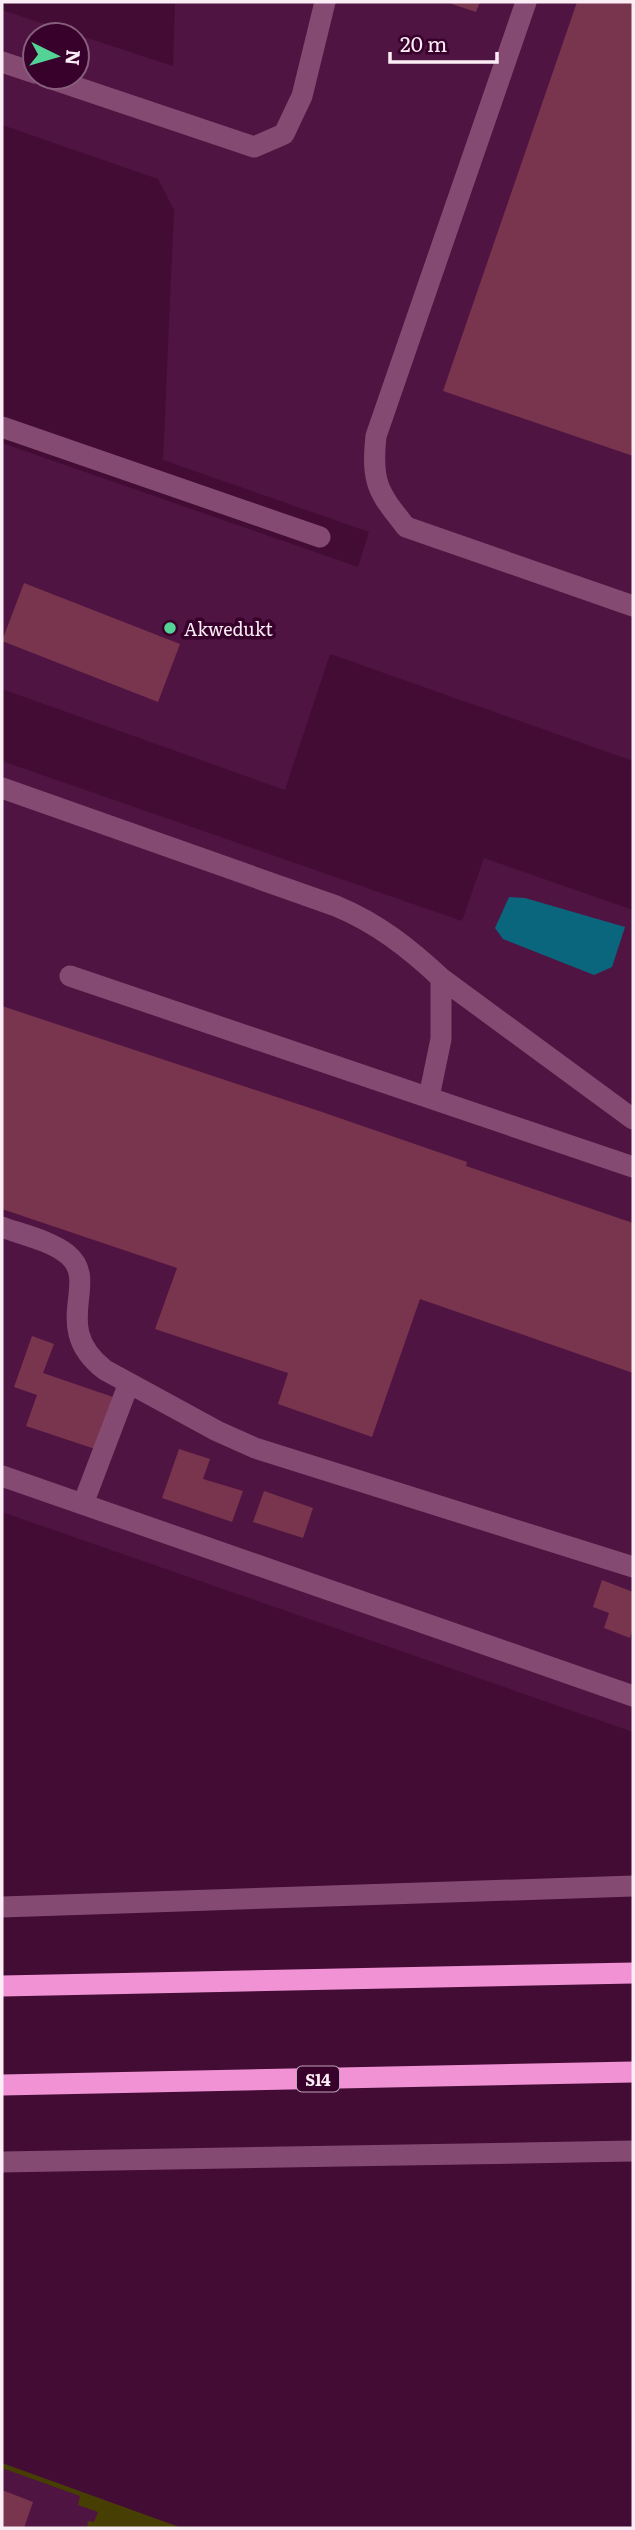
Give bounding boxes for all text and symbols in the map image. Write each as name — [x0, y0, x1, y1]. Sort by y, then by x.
north arrow — [21, 21, 91, 91]
scale bar — [390, 21, 497, 65]
text: 20 m — [400, 27, 447, 58]
text: N — [59, 48, 89, 67]
place label: Akwedukt — [184, 615, 274, 642]
marker: Akwedukt — [162, 620, 178, 636]
road number: S14 — [297, 2066, 339, 2092]

